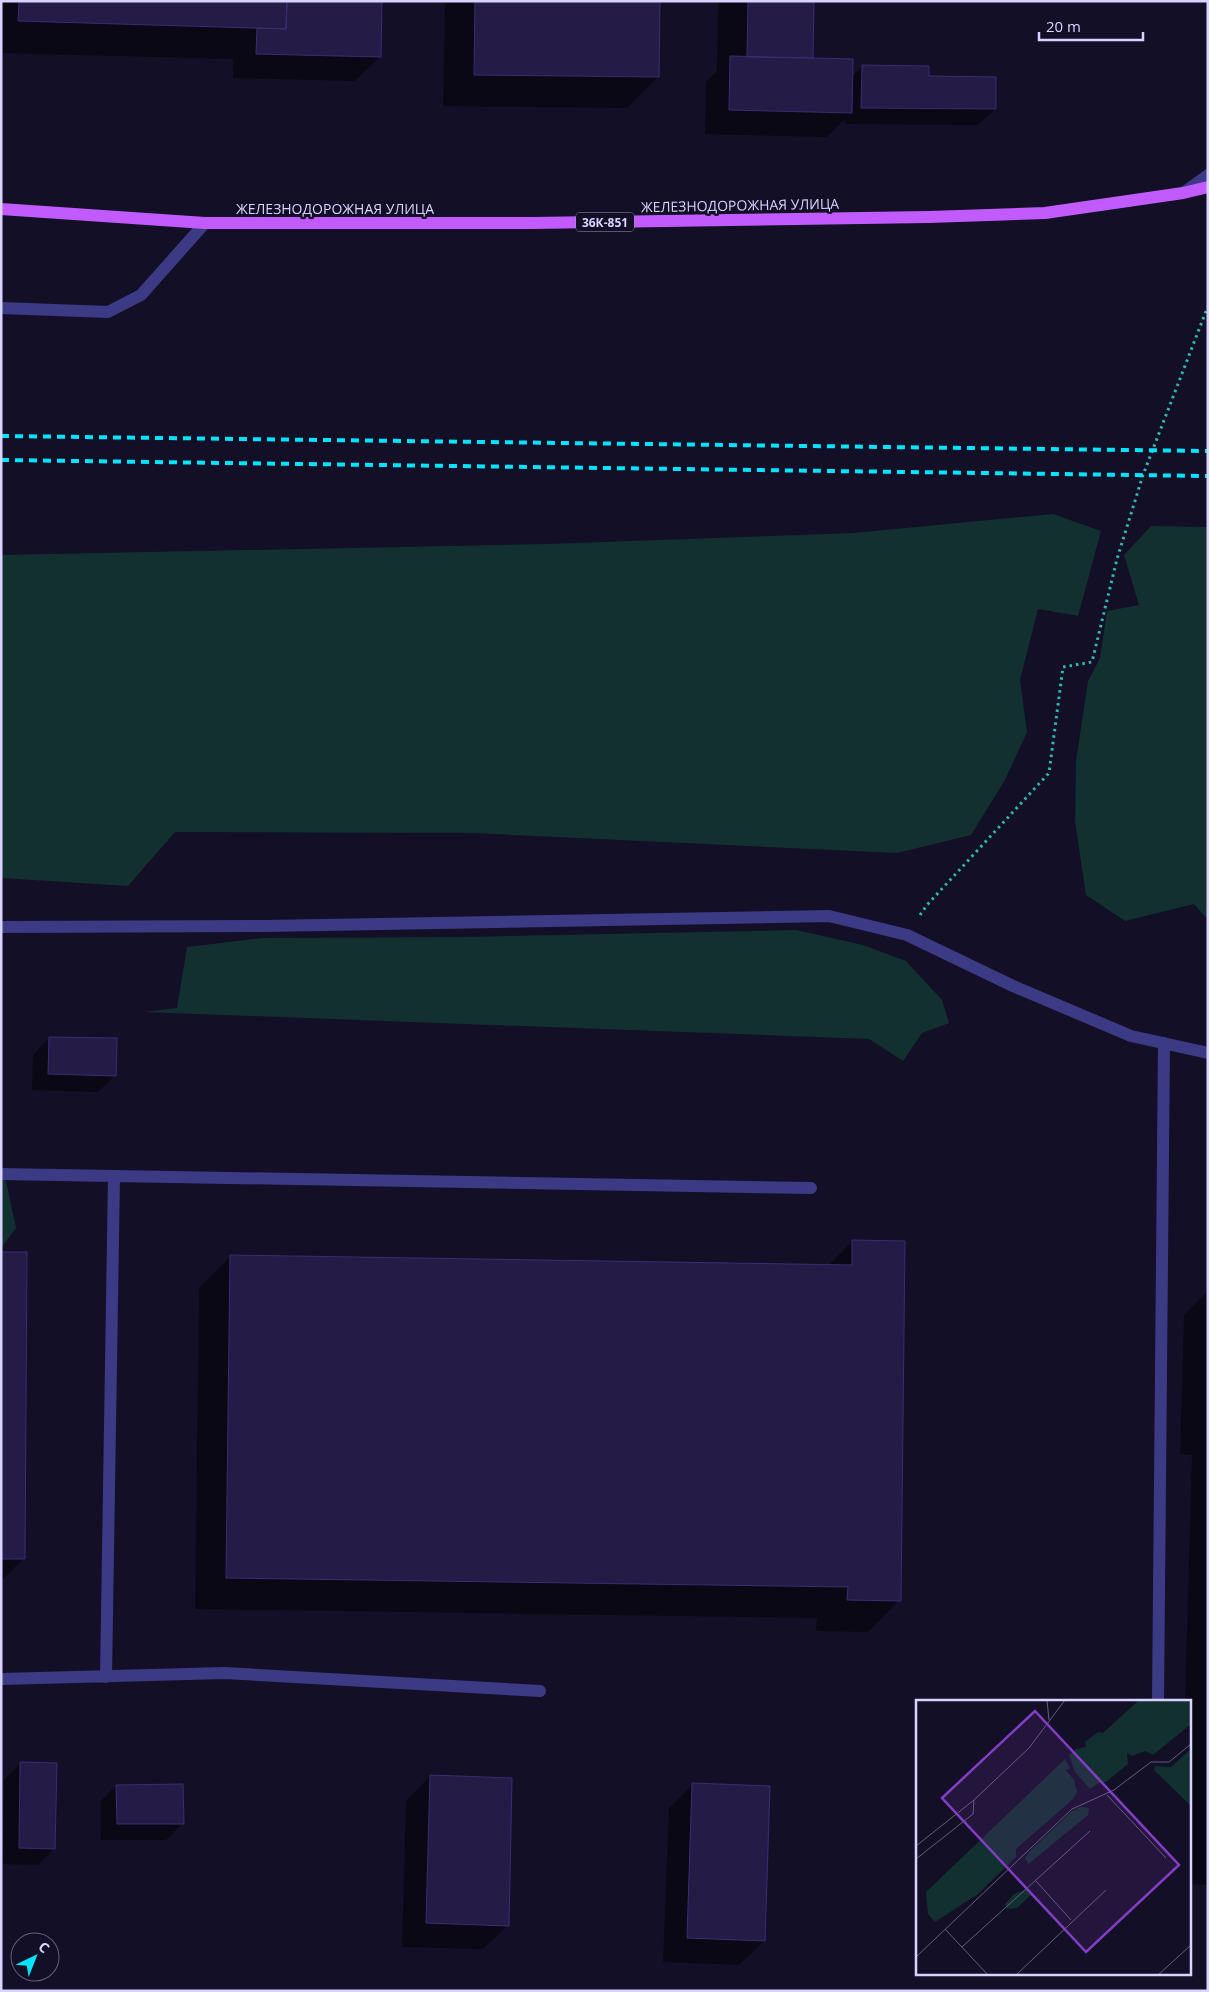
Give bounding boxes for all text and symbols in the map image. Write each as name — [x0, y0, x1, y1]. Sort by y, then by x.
scale bar — [1039, 10, 1143, 42]
text: 20 m — [1046, 16, 1081, 36]
street label: ЖЕЛЕЗНОДОРОЖНАЯ УЛИЦА — [641, 194, 839, 216]
street label: ЖЕЛЕЗНОДОРОЖНАЯ УЛИЦА — [236, 199, 434, 218]
road number: 36К-851 — [576, 212, 634, 232]
inset map — [916, 1700, 1192, 1974]
north arrow — [10, 1932, 60, 1982]
text: С — [34, 1937, 54, 1957]

